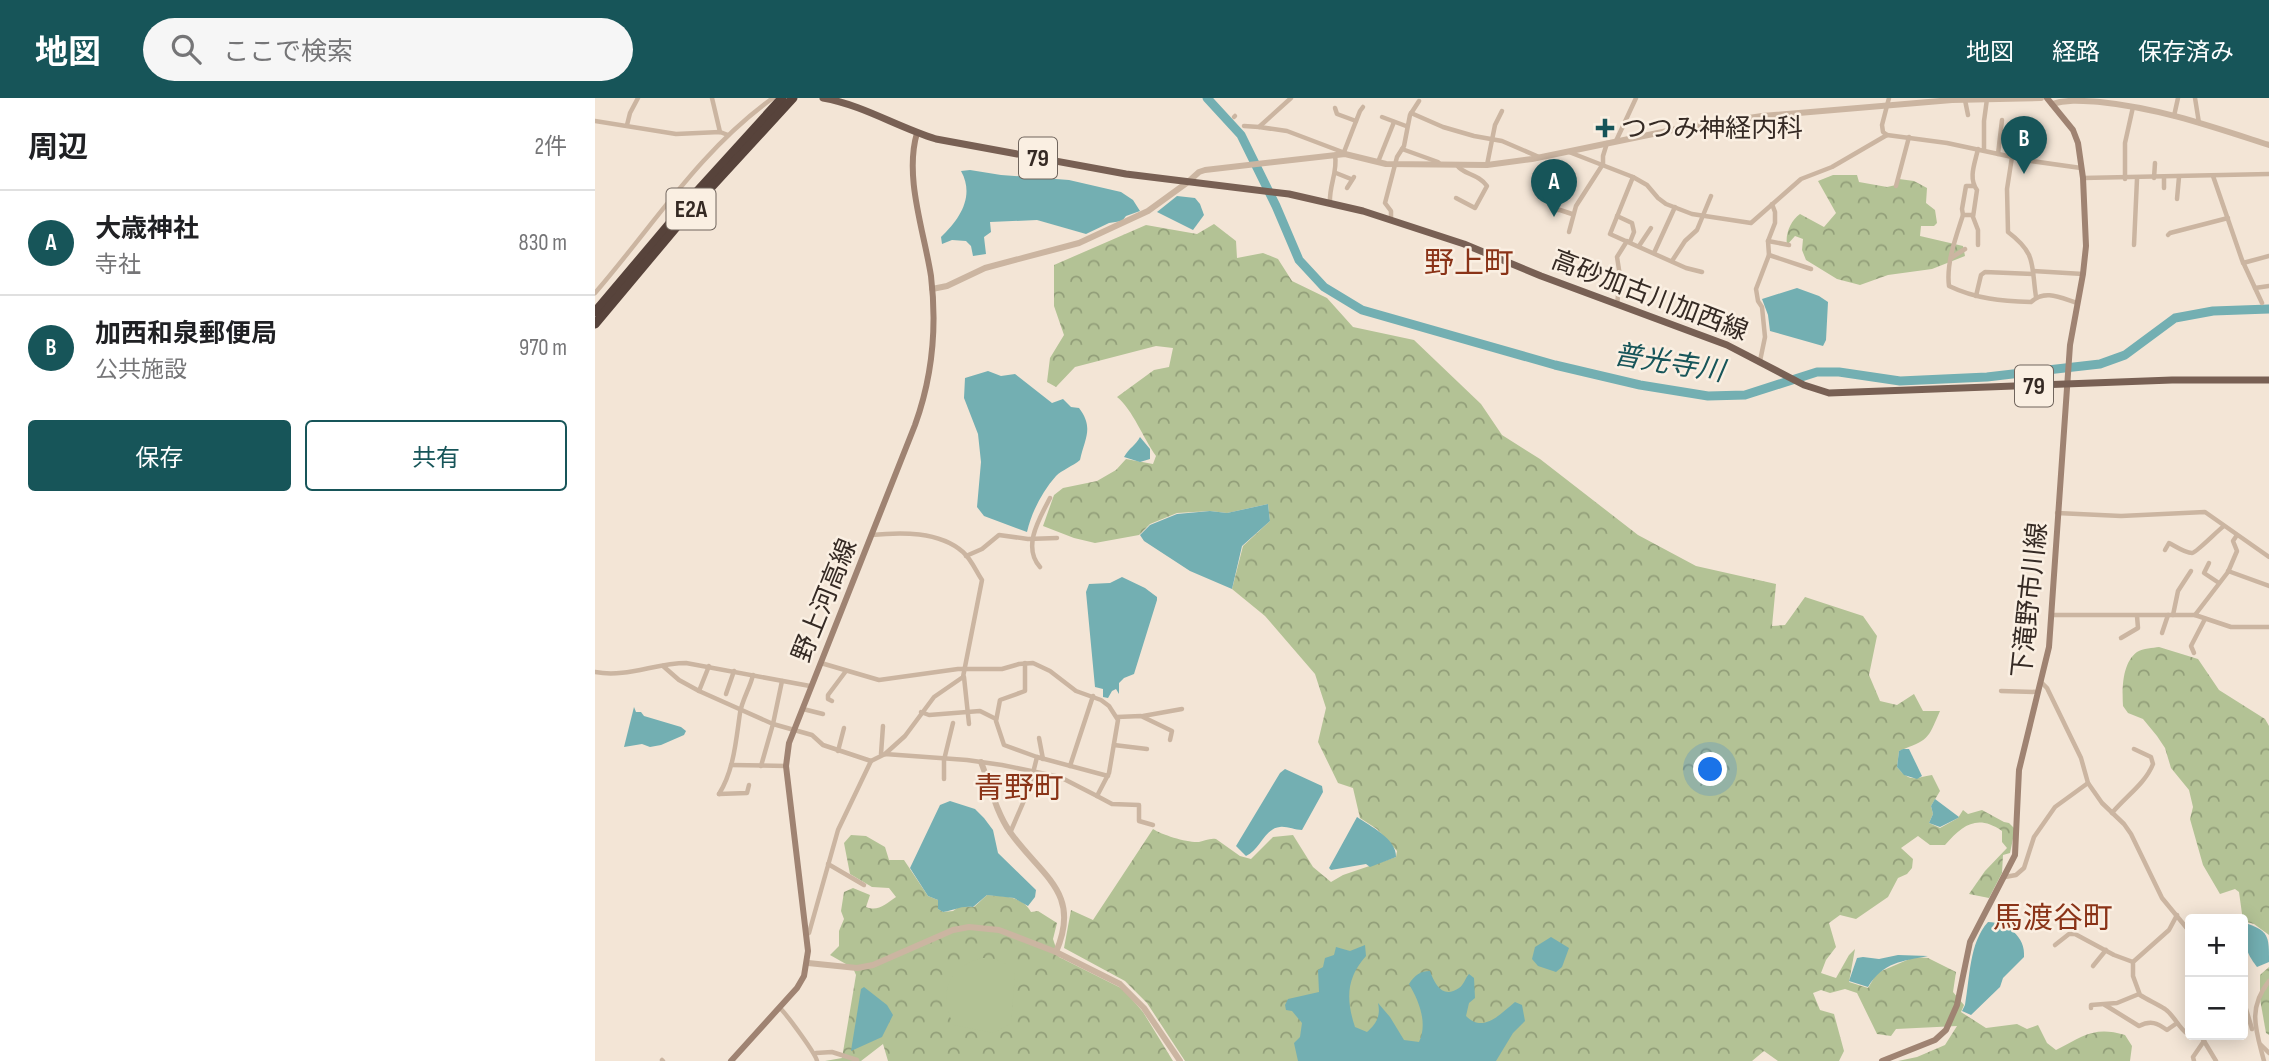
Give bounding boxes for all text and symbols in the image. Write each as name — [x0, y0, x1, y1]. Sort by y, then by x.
search box — [143, 18, 633, 81]
icon: search — [167, 30, 205, 68]
text: 地図 — [35, 33, 101, 73]
text: ここで検索 — [223, 37, 353, 68]
text: 地図 — [1966, 38, 2014, 67]
text: 経路 — [2052, 38, 2100, 67]
text: 保存済み — [2138, 38, 2234, 67]
place label: つつみ神経内科 — [1621, 114, 1803, 145]
pin: B — [2001, 116, 2047, 174]
marker: つつみ神経内科 — [1595, 118, 1615, 138]
text: 周辺 — [28, 130, 88, 166]
text: 2件 — [535, 133, 567, 161]
road number: 79 — [1019, 138, 1057, 178]
pin: A — [1531, 159, 1577, 217]
road number: E2A — [667, 188, 715, 230]
text: 大歳神社 — [95, 214, 199, 245]
text: A — [46, 229, 56, 257]
text: 830 m — [519, 229, 567, 257]
street label: 高砂加古川加西線 — [1547, 245, 1752, 348]
district label: 野上町 — [1424, 246, 1514, 282]
text: 寺社 — [95, 251, 141, 279]
text: 加西和泉郵便局 — [95, 319, 277, 350]
text: B — [46, 334, 56, 362]
text: 970 m — [519, 334, 567, 362]
water label: 普光寺川 — [1611, 338, 1730, 389]
text: 公共施設 — [95, 356, 187, 384]
road number: 79 — [2015, 366, 2053, 407]
button: 保存 — [28, 420, 291, 491]
button: 共有 — [305, 420, 567, 491]
street label: 下滝野市川線 — [2007, 521, 2054, 679]
street label: 野上河高線 — [787, 534, 864, 667]
your location — [1693, 752, 1727, 786]
district label: 青野町 — [974, 771, 1064, 807]
district label: 馬渡谷町 — [1993, 901, 2113, 937]
map controls — [2185, 914, 2248, 1040]
button: + — [2185, 914, 2248, 977]
button: − — [2185, 977, 2248, 1040]

